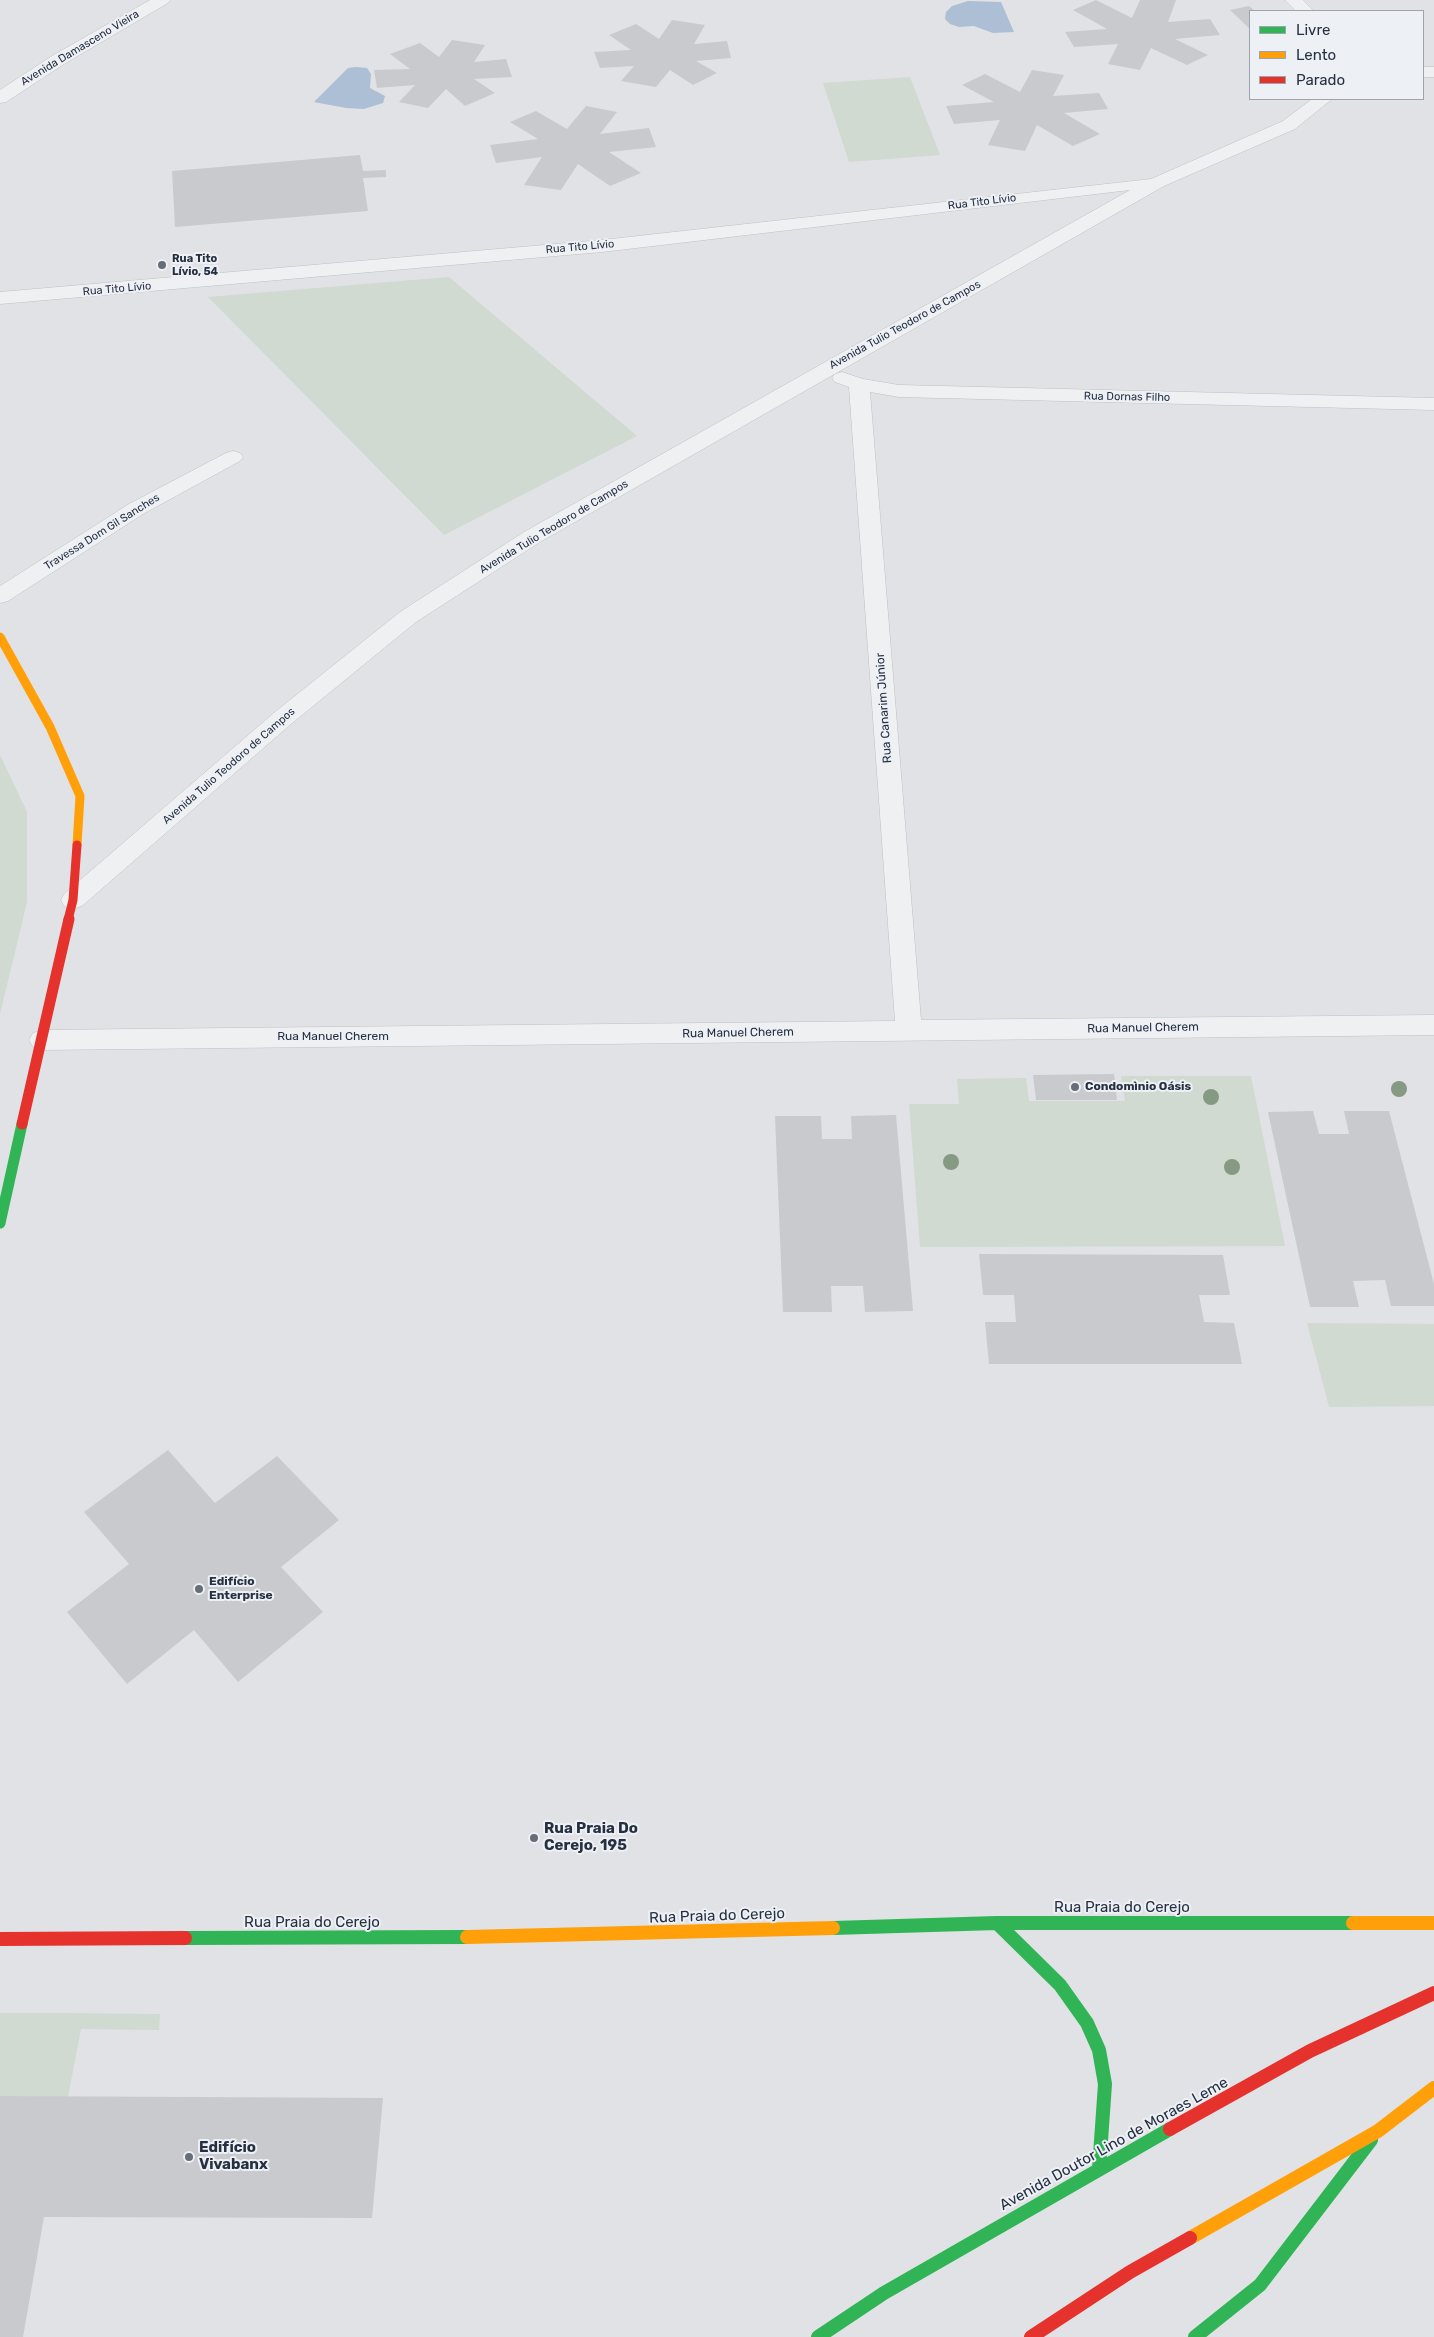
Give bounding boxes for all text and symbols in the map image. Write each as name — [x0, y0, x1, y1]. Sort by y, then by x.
street label: Avenida Damasceno Vieira — [19, 7, 141, 89]
legend — [1249, 10, 1424, 100]
text: Livre — [1296, 21, 1330, 39]
text: Lento — [1296, 46, 1336, 64]
text: Parado — [1296, 71, 1345, 89]
street label: Rua Tito Lívio — [947, 191, 1017, 213]
street label: Rua Tito Lívio — [545, 237, 615, 257]
place label: Rua Tito Lívio, 54 — [172, 252, 218, 278]
marker: Rua Tito Lívio, 54 — [156, 259, 168, 271]
street label: Avenida Tulio Teodoro de Campos — [827, 278, 983, 372]
street label: Rua Tito Lívio — [82, 279, 152, 299]
street label: Rua Dornas Filho — [1084, 390, 1170, 404]
street label: Avenida Tulio Teodoro de Campos — [477, 477, 631, 577]
street label: Travessa Dom Gil Sanches — [42, 491, 162, 573]
street label: Rua Canarim Júnior — [873, 652, 895, 764]
street label: Avenida Tulio Teodoro de Campos — [160, 705, 298, 827]
street label: Rua Manuel Cherem — [1087, 1020, 1199, 1036]
street label: Rua Manuel Cherem — [682, 1025, 794, 1041]
street label: Rua Manuel Cherem — [277, 1030, 389, 1044]
place label: Condomìnio Oásis — [1085, 1080, 1191, 1094]
marker: Condomìnio Oásis — [1069, 1081, 1081, 1093]
place label: Edifício Enterprise — [209, 1575, 273, 1603]
marker: Edifício Enterprise — [193, 1583, 205, 1595]
place label: Rua Praia Do Cerejo, 195 — [544, 1820, 638, 1855]
marker: Rua Praia Do Cerejo, 195 — [528, 1832, 540, 1844]
street label: Rua Praia do Cerejo — [1054, 1899, 1190, 1917]
street label: Rua Praia do Cerejo — [649, 1905, 785, 1927]
street label: Rua Praia do Cerejo — [244, 1914, 380, 1932]
street label: Avenida Doutor Lino de Moraes Leme — [997, 2073, 1231, 2215]
place label: Edifício Vivabanx — [199, 2139, 268, 2174]
marker: Edifício Vivabanx — [183, 2151, 195, 2163]

